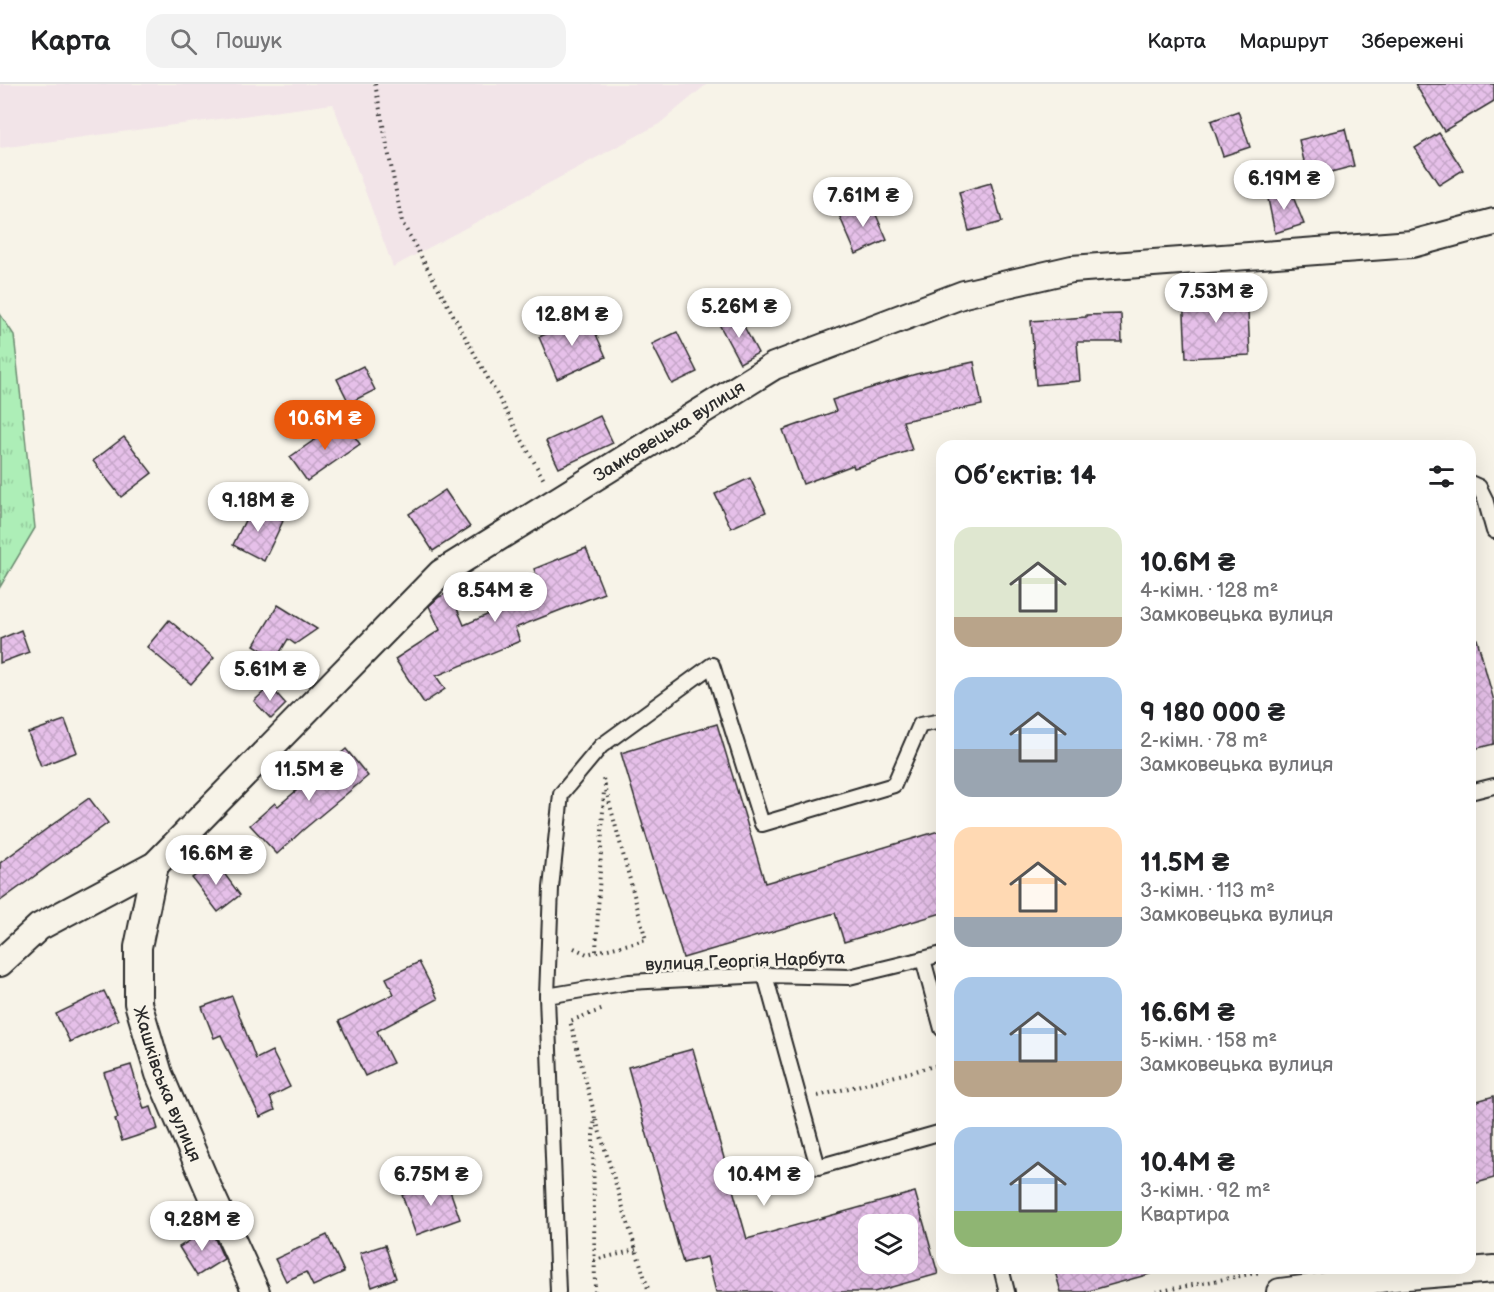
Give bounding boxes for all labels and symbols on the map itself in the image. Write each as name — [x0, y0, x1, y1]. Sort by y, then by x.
pin: 6.19M ₴ — [1229, 160, 1339, 211]
pin: 7.61M ₴ — [808, 177, 918, 228]
pin: 7.53M ₴ — [1161, 273, 1271, 324]
pin: 5.26M ₴ — [684, 288, 794, 339]
pin: 12.8M ₴ — [517, 296, 627, 347]
street label: Замковецька вулиця — [590, 377, 749, 486]
pin: 10.6M ₴ — [270, 400, 380, 451]
pin: 9.18M ₴ — [203, 482, 313, 533]
pin: 8.54M ₴ — [440, 572, 550, 623]
pin: 5.61M ₴ — [215, 651, 325, 702]
pin: 11.5M ₴ — [254, 751, 364, 802]
pin: 16.6M ₴ — [161, 835, 271, 886]
street label: вулиця Георгія Нарбута — [645, 947, 846, 975]
street label: Жашківська вулиця — [129, 1004, 206, 1165]
pin: 6.75M ₴ — [376, 1156, 486, 1207]
pin: 10.4M ₴ — [709, 1156, 819, 1207]
pin: 9.28M ₴ — [147, 1201, 257, 1252]

